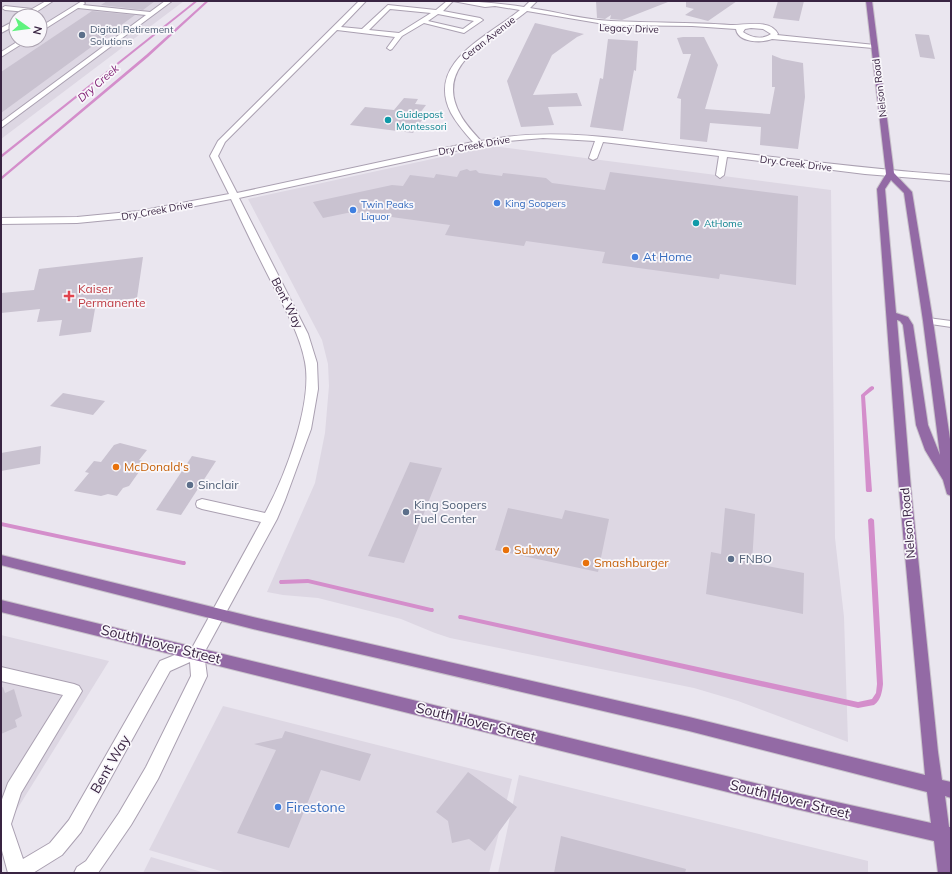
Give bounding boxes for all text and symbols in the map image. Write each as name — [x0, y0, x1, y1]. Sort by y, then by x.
north arrow — [8, 8, 48, 48]
street label: Ceran Avenue — [459, 13, 518, 63]
street label: Legacy Drive — [599, 21, 659, 36]
place label: Digital Retirement Solutions — [90, 23, 174, 48]
text: N — [30, 25, 46, 36]
marker: Digital Retirement Solutions — [77, 30, 87, 40]
street label: Nelson Road — [869, 58, 890, 118]
water label: Dry Creek — [74, 61, 122, 105]
place label: Guidepost Montessori — [396, 108, 447, 133]
marker: Guidepost Montessori — [383, 115, 393, 125]
street label: Dry Creek Drive — [437, 133, 511, 158]
street label: Dry Creek Drive — [759, 153, 833, 174]
place label: King Soopers — [505, 197, 566, 210]
street label: Dry Creek Drive — [120, 198, 194, 223]
place label: Twin Peaks Liquor — [361, 198, 414, 223]
marker: King Soopers — [492, 198, 502, 208]
marker: Twin Peaks Liquor — [348, 205, 358, 215]
place label: AtHome — [704, 217, 742, 230]
marker: AtHome — [691, 218, 701, 228]
place label: At Home — [643, 249, 692, 264]
marker: At Home — [630, 252, 640, 262]
street label: Bent Way — [268, 275, 307, 331]
place label: Kaiser Permanente — [78, 281, 145, 310]
marker: Kaiser Permanente — [63, 290, 75, 302]
place label: McDonald's — [124, 459, 189, 474]
marker: McDonald's — [111, 462, 121, 472]
place label: Sinclair — [198, 477, 239, 492]
marker: Sinclair — [185, 480, 195, 490]
street label: Nelson Road — [897, 487, 918, 559]
place label: King Soopers Fuel Center — [414, 497, 487, 526]
marker: King Soopers Fuel Center — [401, 507, 411, 517]
place label: Subway — [514, 542, 560, 557]
marker: Subway — [501, 545, 511, 555]
place label: FNBO — [739, 551, 772, 566]
marker: FNBO — [726, 554, 736, 564]
place label: Smashburger — [594, 555, 669, 570]
marker: Smashburger — [581, 558, 591, 568]
street label: South Hover Street — [99, 620, 223, 668]
street label: South Hover Street — [414, 698, 538, 746]
street label: Bent Way — [86, 731, 134, 796]
street label: South Hover Street — [728, 775, 852, 823]
place label: Firestone — [286, 798, 345, 816]
marker: Firestone — [273, 802, 283, 812]

